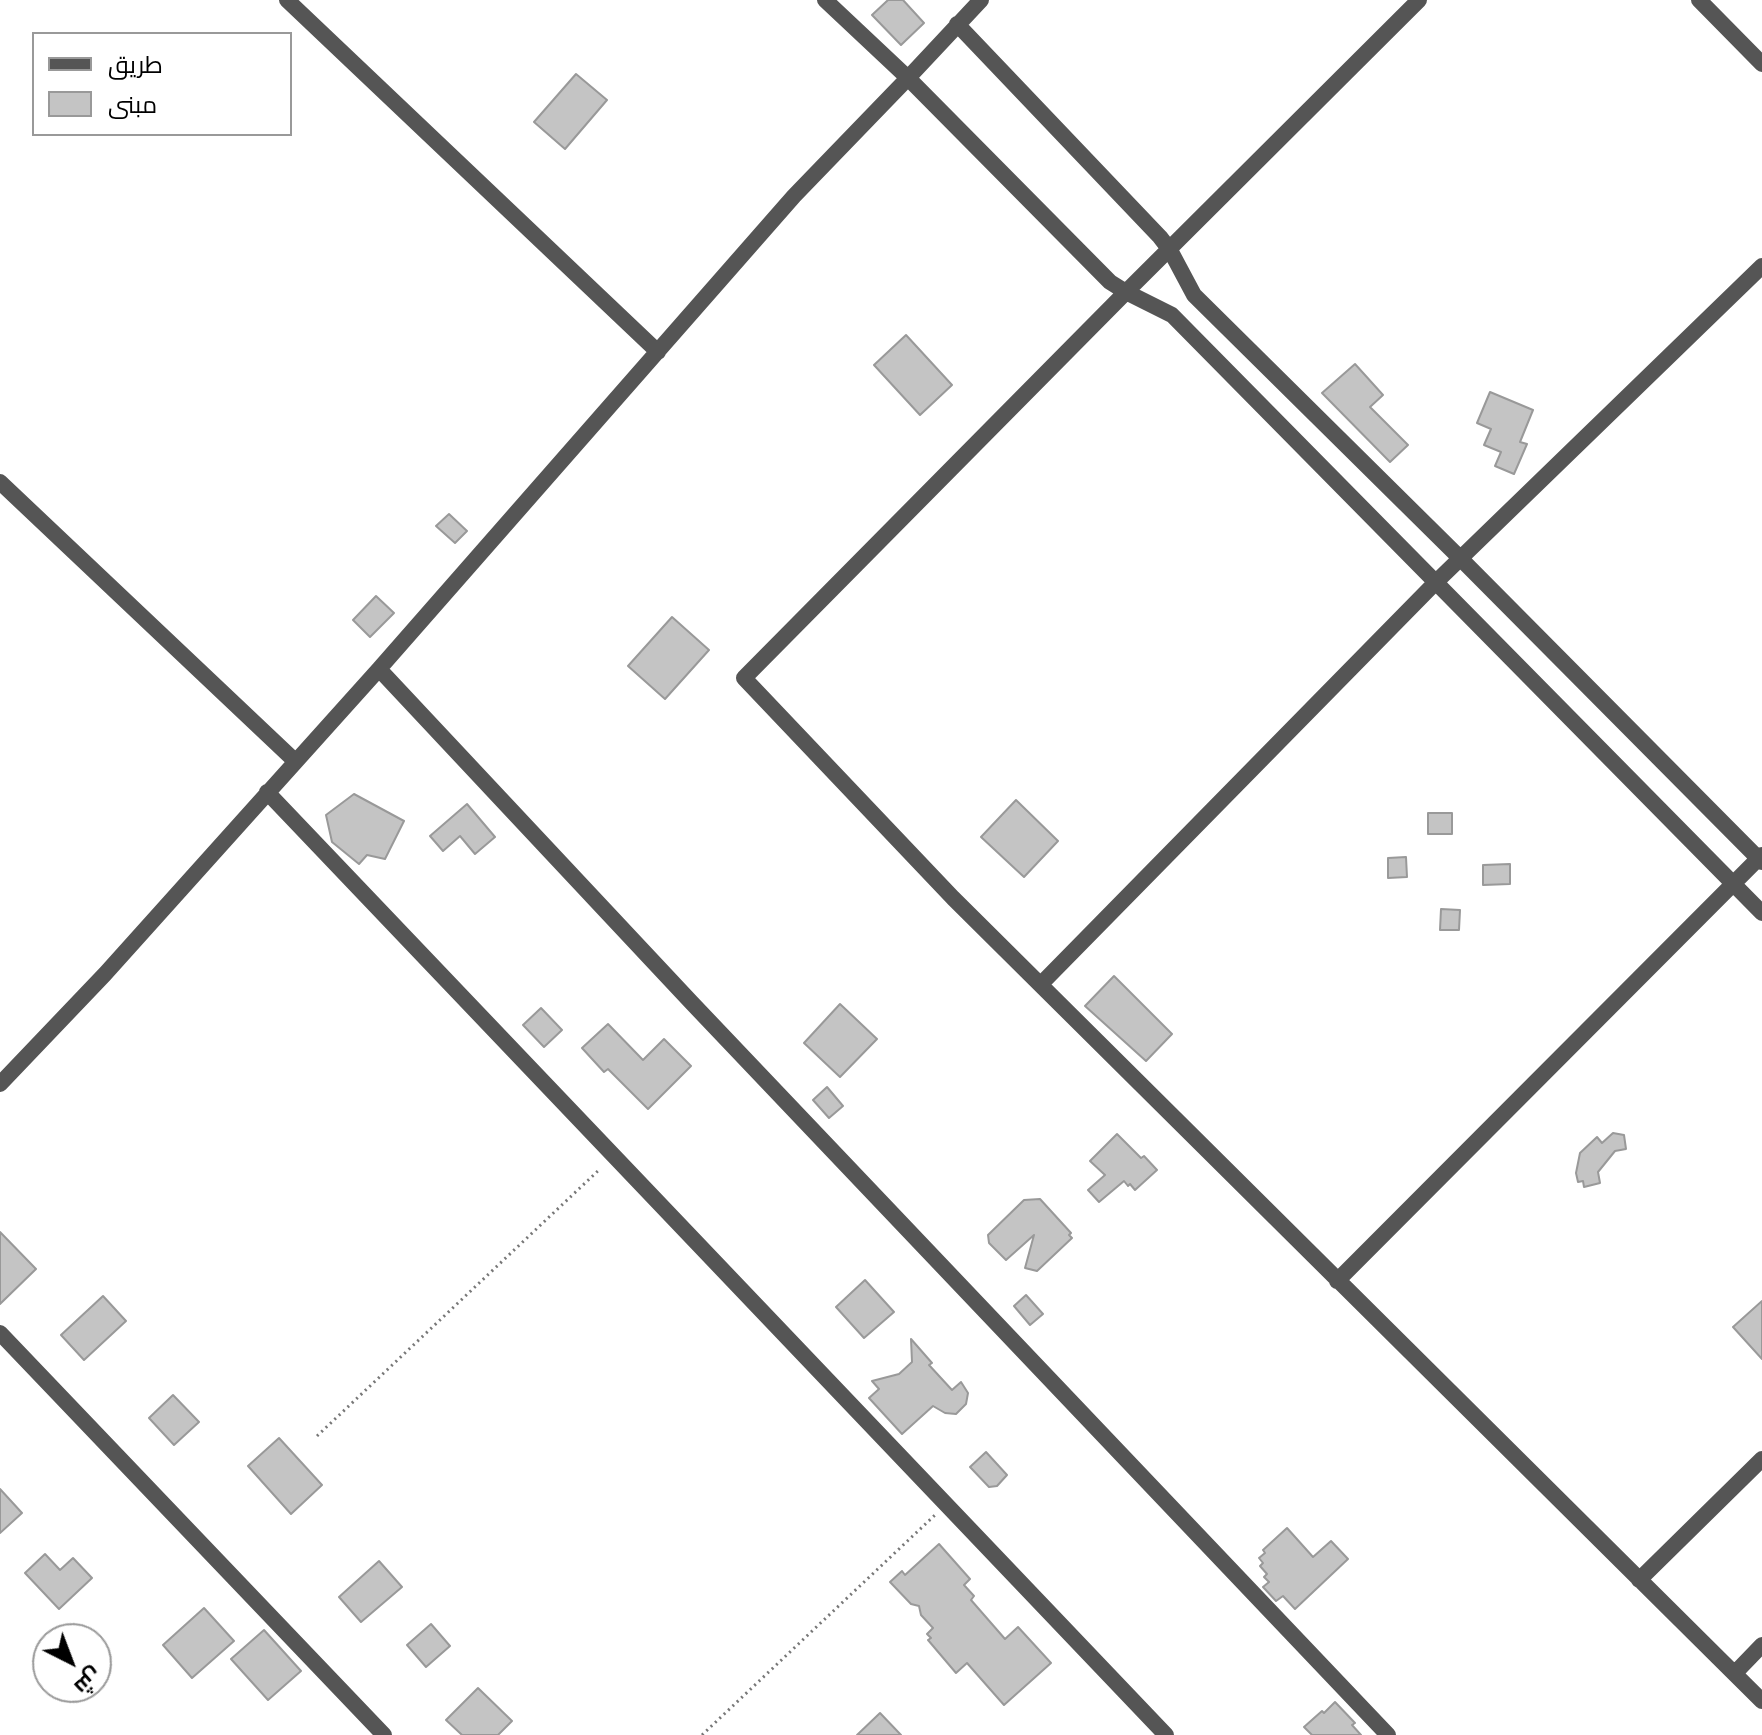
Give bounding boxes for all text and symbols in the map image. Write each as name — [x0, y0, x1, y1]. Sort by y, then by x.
legend — [32, 32, 292, 136]
text: طريق — [108, 52, 163, 82]
text: مبنى — [108, 92, 157, 122]
north arrow — [32, 1623, 112, 1703]
text: ش — [68, 1660, 107, 1699]

